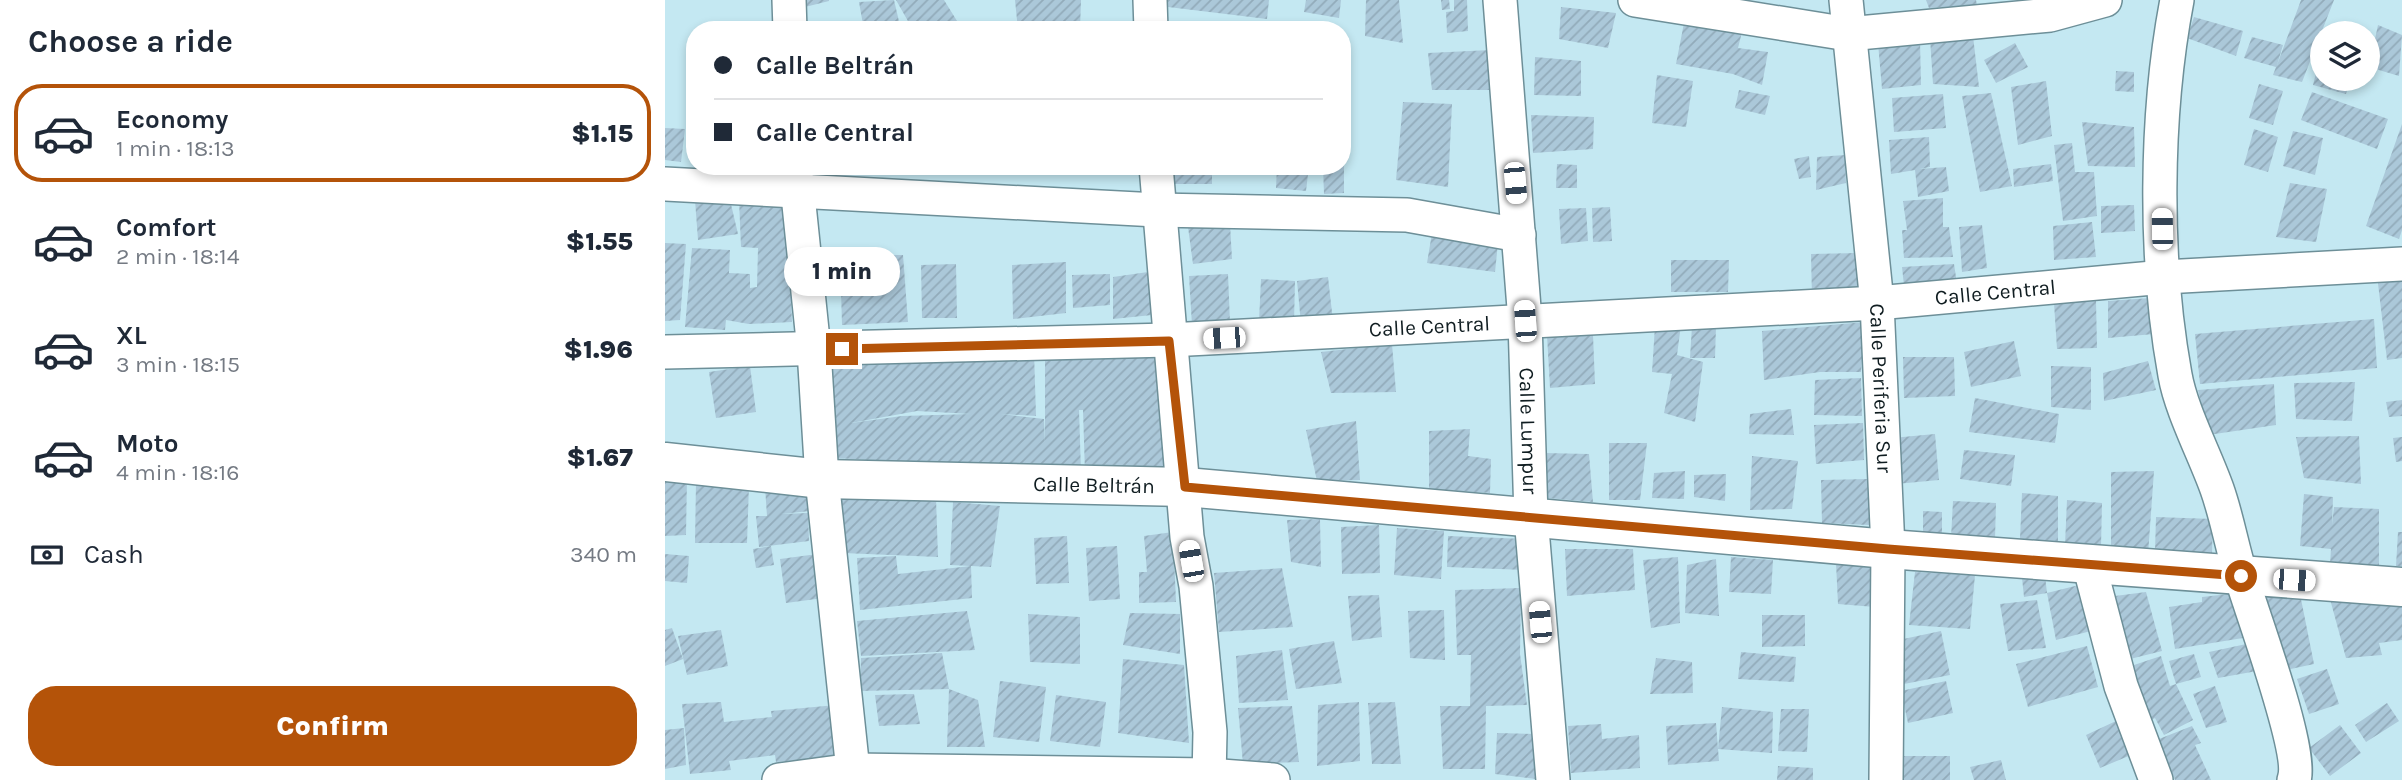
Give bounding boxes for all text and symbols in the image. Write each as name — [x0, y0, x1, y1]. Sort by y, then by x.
map controls — [2310, 21, 2380, 91]
button: layers — [2310, 21, 2380, 91]
text: Choose a ride — [28, 23, 233, 60]
text: Calle Beltrán — [756, 50, 914, 81]
icon: car — [32, 102, 95, 165]
text: Economy — [116, 104, 228, 135]
text: Calle Central — [756, 117, 914, 148]
text: $1.15 — [571, 118, 633, 149]
text: 1 min · 18:13 — [116, 135, 235, 162]
car — [1503, 161, 1528, 205]
car — [2152, 208, 2173, 250]
icon: car — [32, 210, 95, 273]
text: Comfort — [116, 212, 217, 243]
text: $1.55 — [566, 226, 633, 257]
text: 2 min · 18:14 — [116, 243, 240, 270]
callout: 1 min — [784, 247, 900, 296]
text: 1 min — [812, 258, 872, 285]
street label: Calle Central — [1934, 275, 2057, 310]
car — [1514, 299, 1537, 343]
street label: Calle Periferia Sur — [1865, 303, 1897, 474]
street label: Calle Central — [1368, 311, 1491, 342]
icon: car — [32, 318, 95, 381]
text: XL — [116, 320, 147, 351]
car — [1203, 326, 1246, 350]
route end — [826, 333, 858, 365]
text: $1.96 — [564, 334, 633, 365]
text: 3 min · 18:15 — [116, 351, 240, 378]
street label: Calle Lumpur — [1514, 367, 1542, 495]
icon: car — [32, 426, 95, 489]
text: Moto — [116, 428, 178, 459]
text: $1.67 — [566, 442, 633, 473]
text: 4 min · 18:16 — [116, 459, 239, 486]
street label: Calle Beltrán — [1033, 472, 1155, 498]
icon: cash — [28, 536, 66, 574]
car — [1178, 538, 1205, 584]
text: Cash — [84, 539, 144, 570]
text: 340 m — [570, 541, 637, 568]
route start — [2225, 560, 2257, 592]
car — [2273, 568, 2316, 592]
car — [1528, 600, 1553, 644]
button: Confirm — [28, 686, 637, 766]

